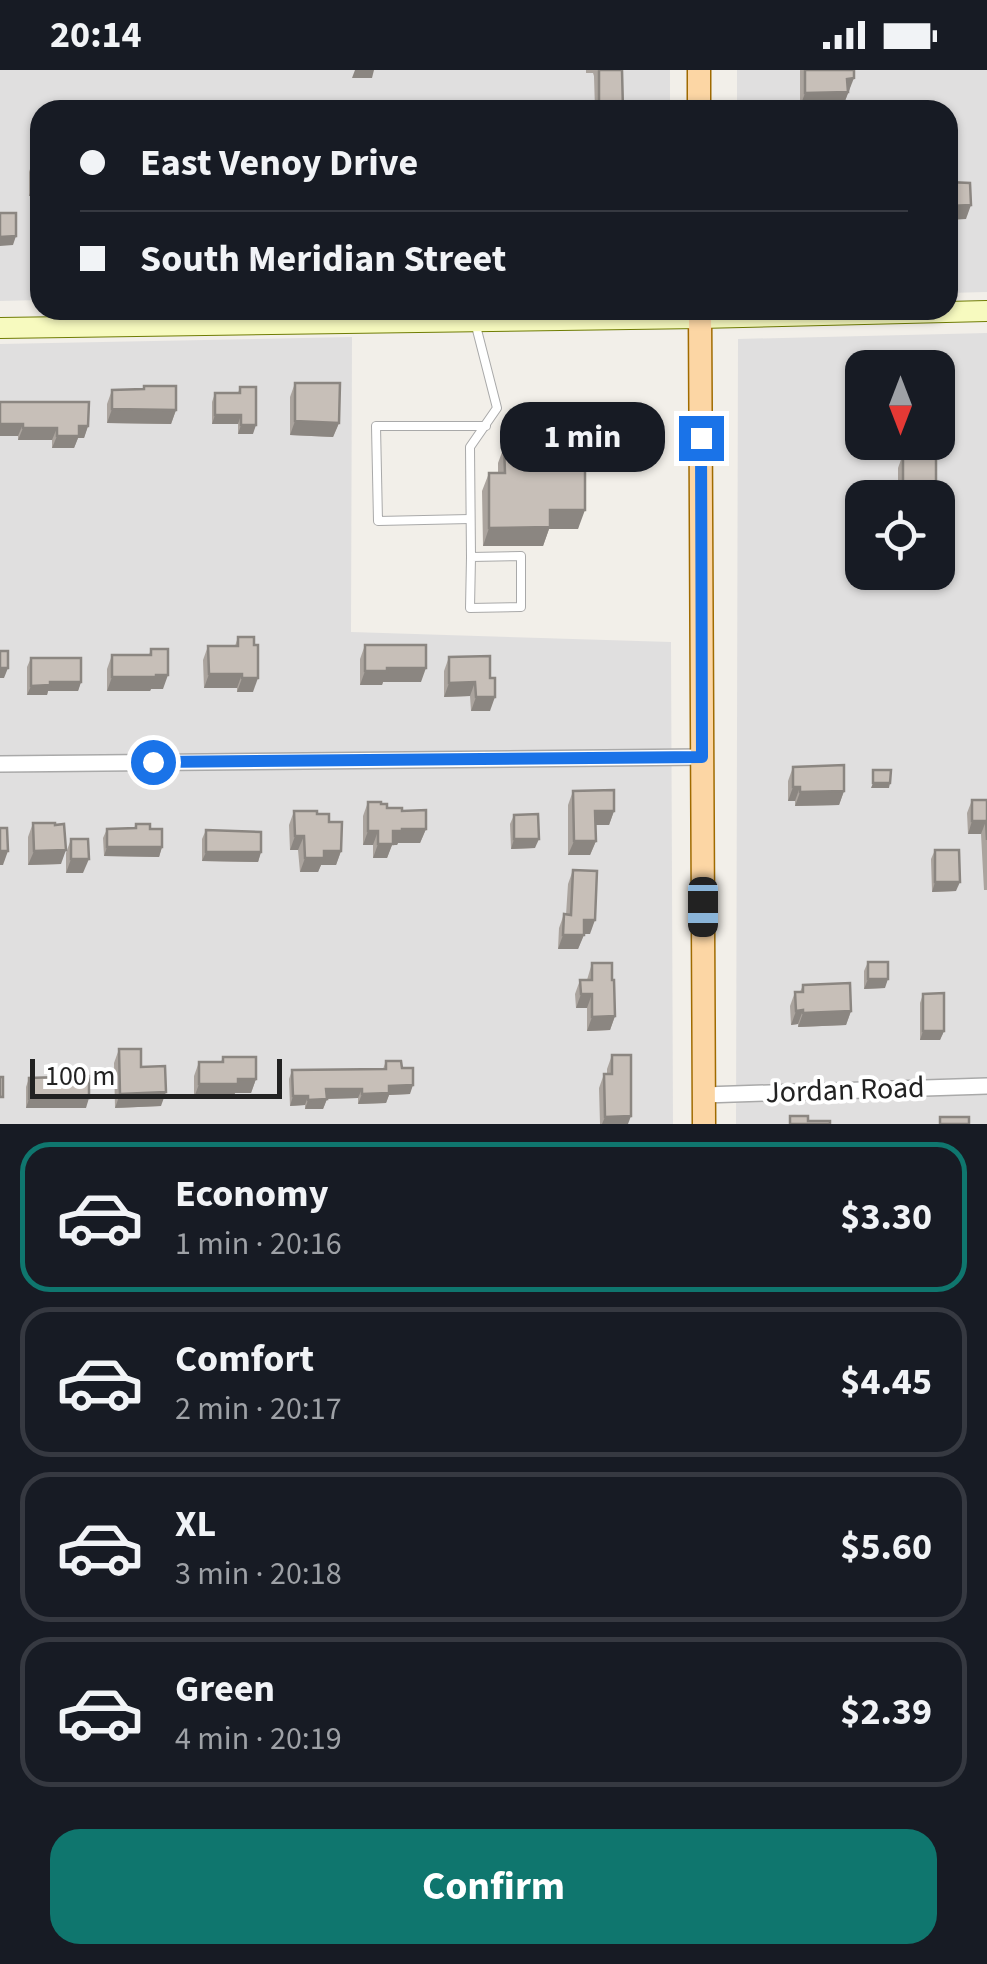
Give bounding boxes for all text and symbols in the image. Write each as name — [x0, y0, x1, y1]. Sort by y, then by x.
text: 20:14 — [50, 8, 142, 62]
text: East Venoy Drive — [140, 136, 418, 190]
text: South Meridian Street — [140, 232, 506, 286]
north arrow — [845, 350, 955, 460]
map controls — [845, 350, 955, 590]
callout: 1 min — [501, 403, 666, 473]
text: 1 min — [544, 414, 621, 460]
route end — [679, 416, 724, 461]
button: locate — [845, 480, 955, 590]
route start — [131, 740, 176, 785]
car — [688, 877, 718, 937]
scale bar — [30, 1054, 282, 1098]
text: 100 m — [45, 1056, 116, 1096]
street label: Jordan Road — [765, 1066, 925, 1114]
text: Economy — [175, 1167, 328, 1221]
icon: car — [55, 1172, 145, 1262]
text: $3.30 — [840, 1190, 932, 1244]
text: 1 min · 20:16 — [175, 1221, 342, 1267]
text: Comfort — [175, 1332, 314, 1386]
icon: car — [55, 1337, 145, 1427]
text: $4.45 — [840, 1355, 932, 1409]
text: 2 min · 20:17 — [175, 1386, 342, 1432]
text: XL — [175, 1497, 216, 1551]
icon: car — [55, 1502, 145, 1592]
text: $5.60 — [840, 1520, 932, 1574]
text: 3 min · 20:18 — [175, 1551, 342, 1597]
text: Green — [175, 1662, 275, 1716]
icon: car — [55, 1667, 145, 1757]
text: $2.39 — [840, 1685, 932, 1739]
text: 4 min · 20:19 — [175, 1716, 342, 1762]
button: Confirm — [50, 1829, 937, 1944]

